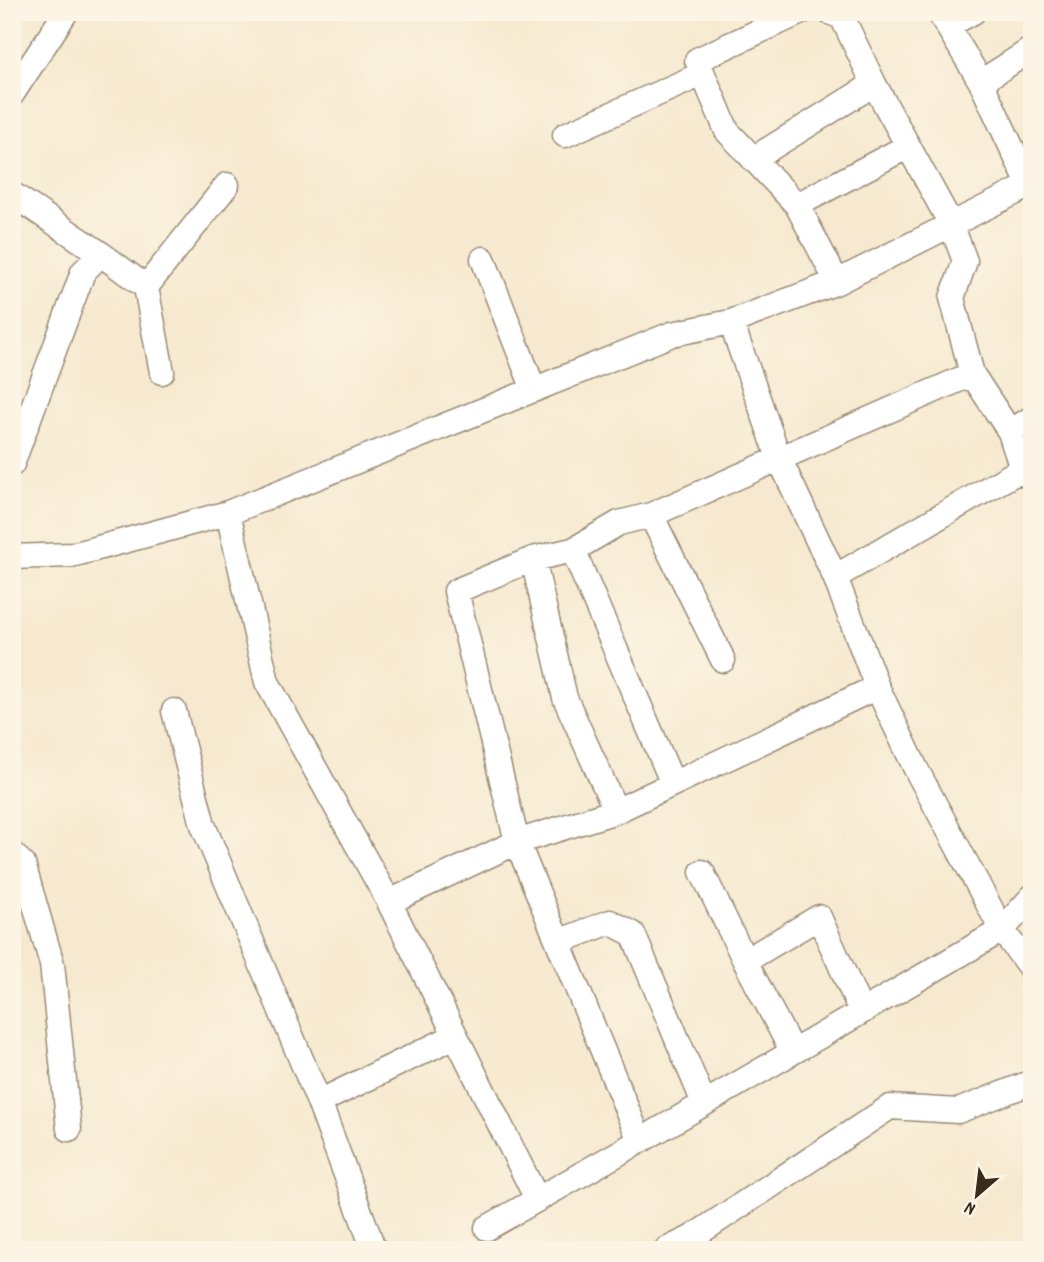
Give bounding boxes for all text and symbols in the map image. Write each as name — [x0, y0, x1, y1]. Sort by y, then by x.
north arrow — [942, 1160, 1012, 1230]
text: N — [960, 1193, 981, 1221]

